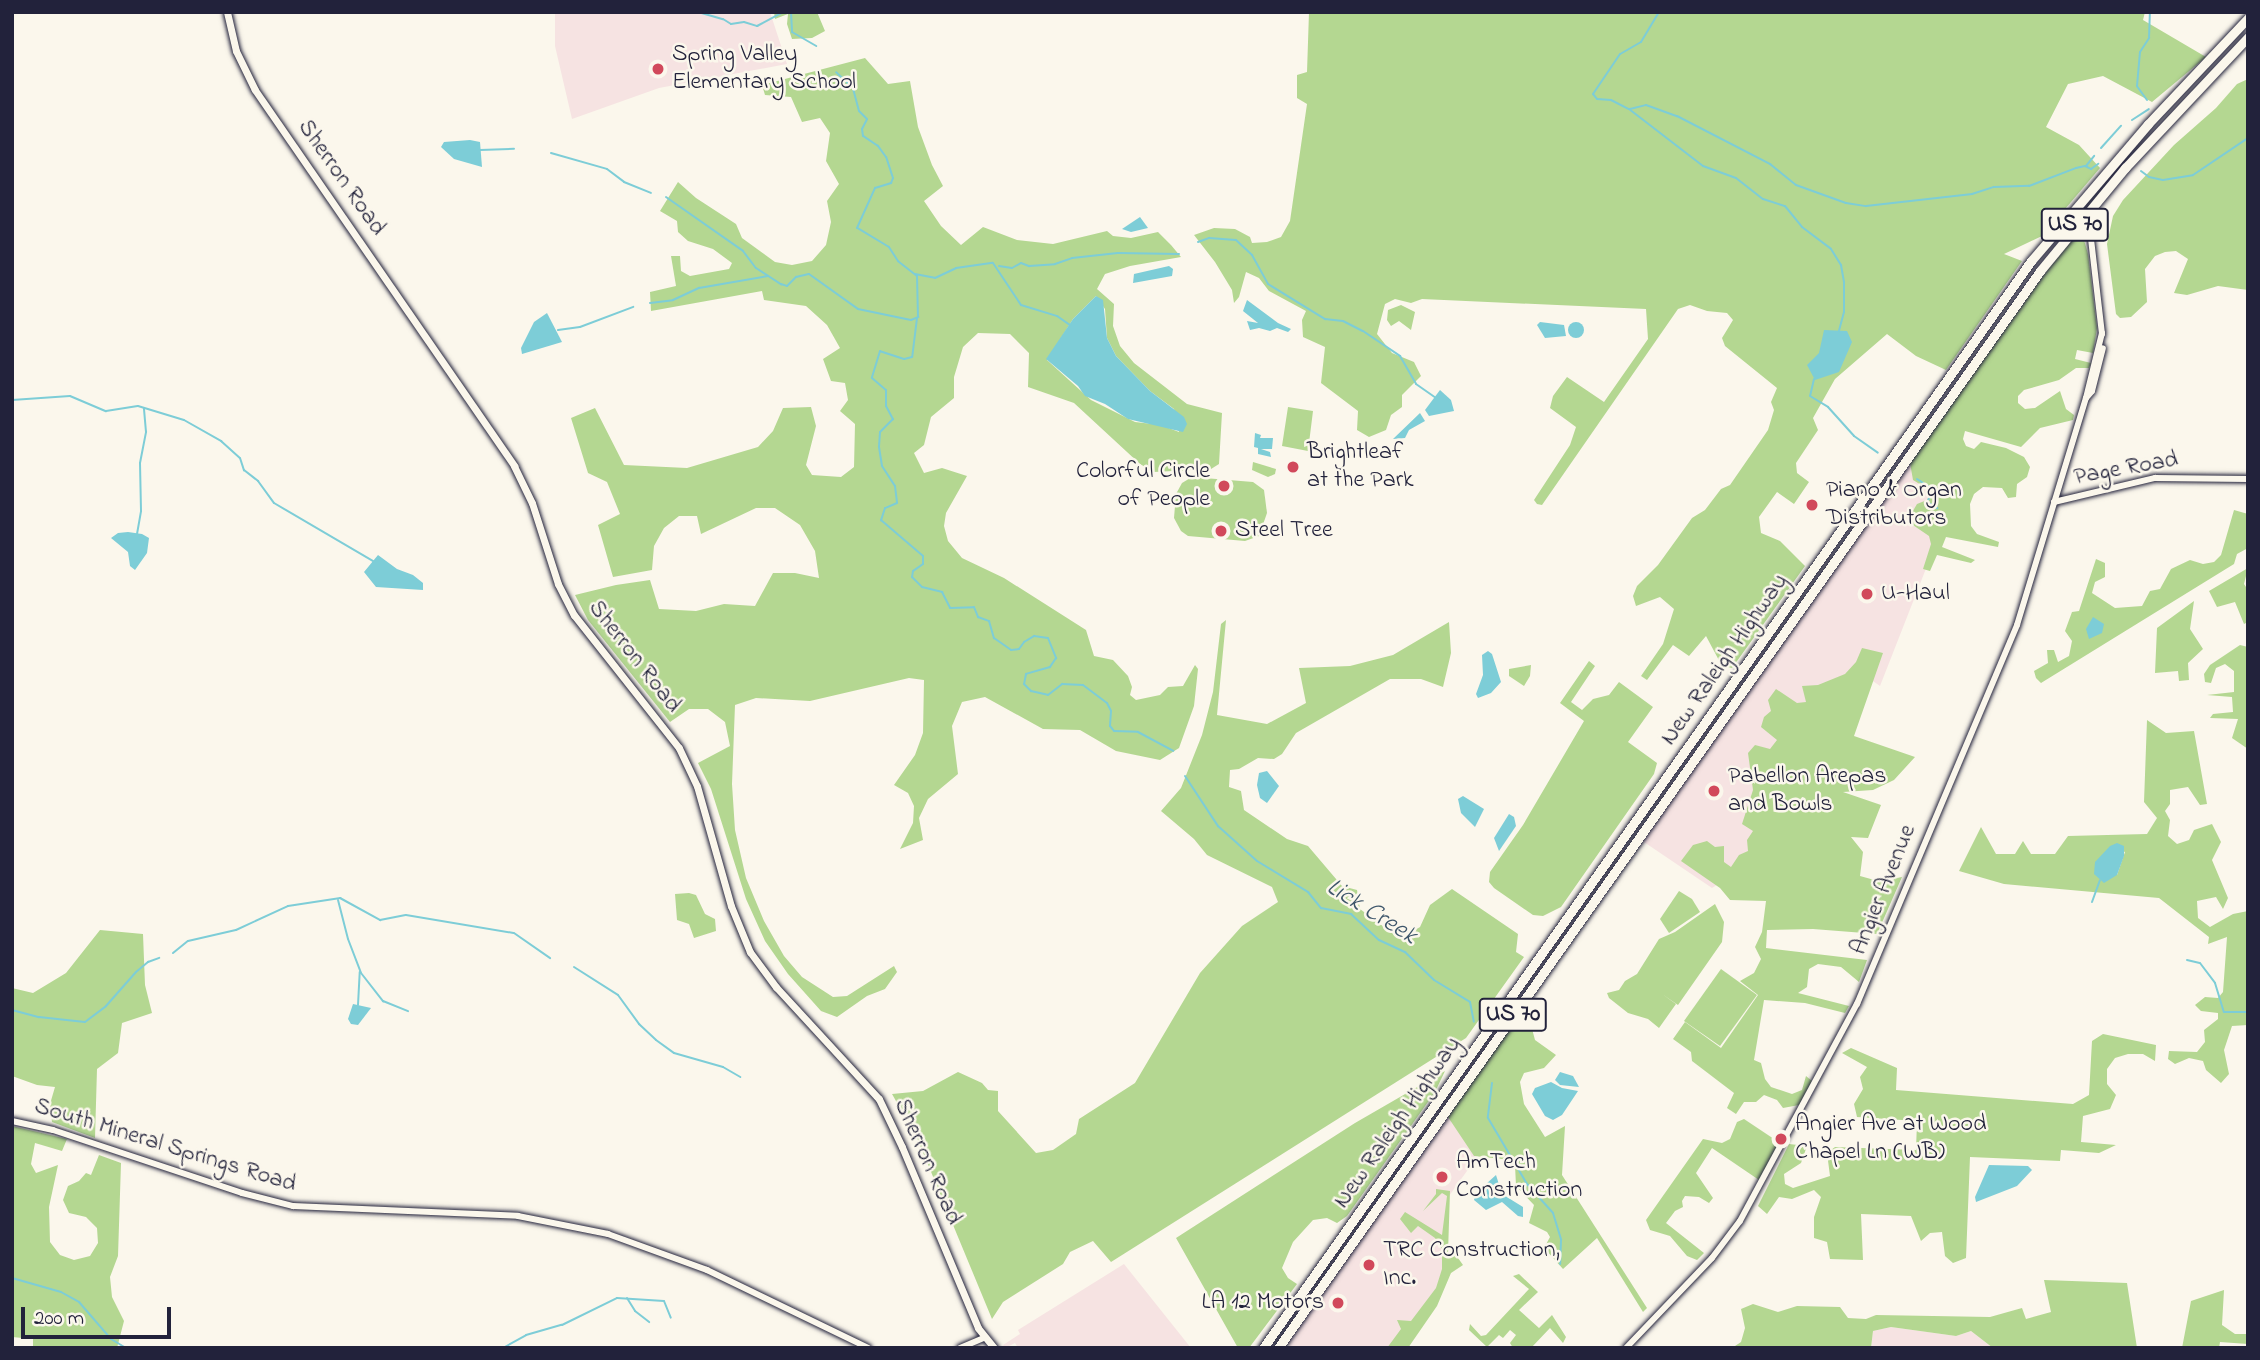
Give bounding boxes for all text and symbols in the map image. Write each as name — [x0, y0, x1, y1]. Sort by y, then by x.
place label: Spring Valley Elementary School — [672, 41, 856, 97]
marker: Spring Valley Elementary School — [650, 61, 666, 77]
street label: Sherron Road — [291, 114, 391, 242]
road number: US 70 — [2040, 206, 2110, 244]
place label: Brightleaf at the Park — [1307, 439, 1414, 495]
street label: Page Road — [2072, 446, 2180, 492]
place label: Colorful Circle of People — [1076, 458, 1210, 514]
marker: Brightleaf at the Park — [1285, 459, 1301, 475]
place label: Piano & Organ Distributors — [1826, 477, 1962, 533]
marker: Colorful Circle of People — [1216, 478, 1232, 494]
marker: Piano & Organ Distributors — [1804, 497, 1820, 513]
place label: Steel Tree — [1235, 517, 1333, 545]
marker: Steel Tree — [1213, 523, 1229, 539]
street label: New Raleigh Highway — [1655, 569, 1795, 751]
place label: U-Haul — [1881, 580, 1950, 608]
marker: U-Haul — [1859, 586, 1875, 602]
street label: Sherron Road — [581, 595, 687, 719]
place label: Pabellon Arepas and Bowls — [1728, 763, 1886, 819]
marker: Pabellon Arepas and Bowls — [1706, 783, 1722, 799]
street label: Angier Avenue — [1845, 821, 1923, 959]
water label: Lick Creek — [1320, 873, 1422, 953]
road number: US 70 — [1478, 996, 1548, 1034]
street label: New Raleigh Highway — [1328, 1032, 1468, 1214]
street label: South Mineral Springs Road — [31, 1092, 299, 1200]
street label: Sherron Road — [886, 1095, 968, 1229]
place label: Angier Ave at Wood Chapel Ln (WB) — [1795, 1111, 1987, 1167]
marker: Angier Ave at Wood Chapel Ln (WB) — [1773, 1131, 1789, 1147]
place label: AmTech Construction — [1456, 1149, 1582, 1205]
marker: AmTech Construction — [1434, 1169, 1450, 1185]
place label: TRC Construction, Inc. — [1383, 1237, 1560, 1293]
marker: TRC Construction, Inc. — [1361, 1257, 1377, 1273]
place label: LA 12 Motors — [1202, 1289, 1324, 1317]
scale bar — [24, 1294, 175, 1338]
marker: LA 12 Motors — [1330, 1295, 1346, 1311]
text: 200 m — [34, 1304, 84, 1334]

